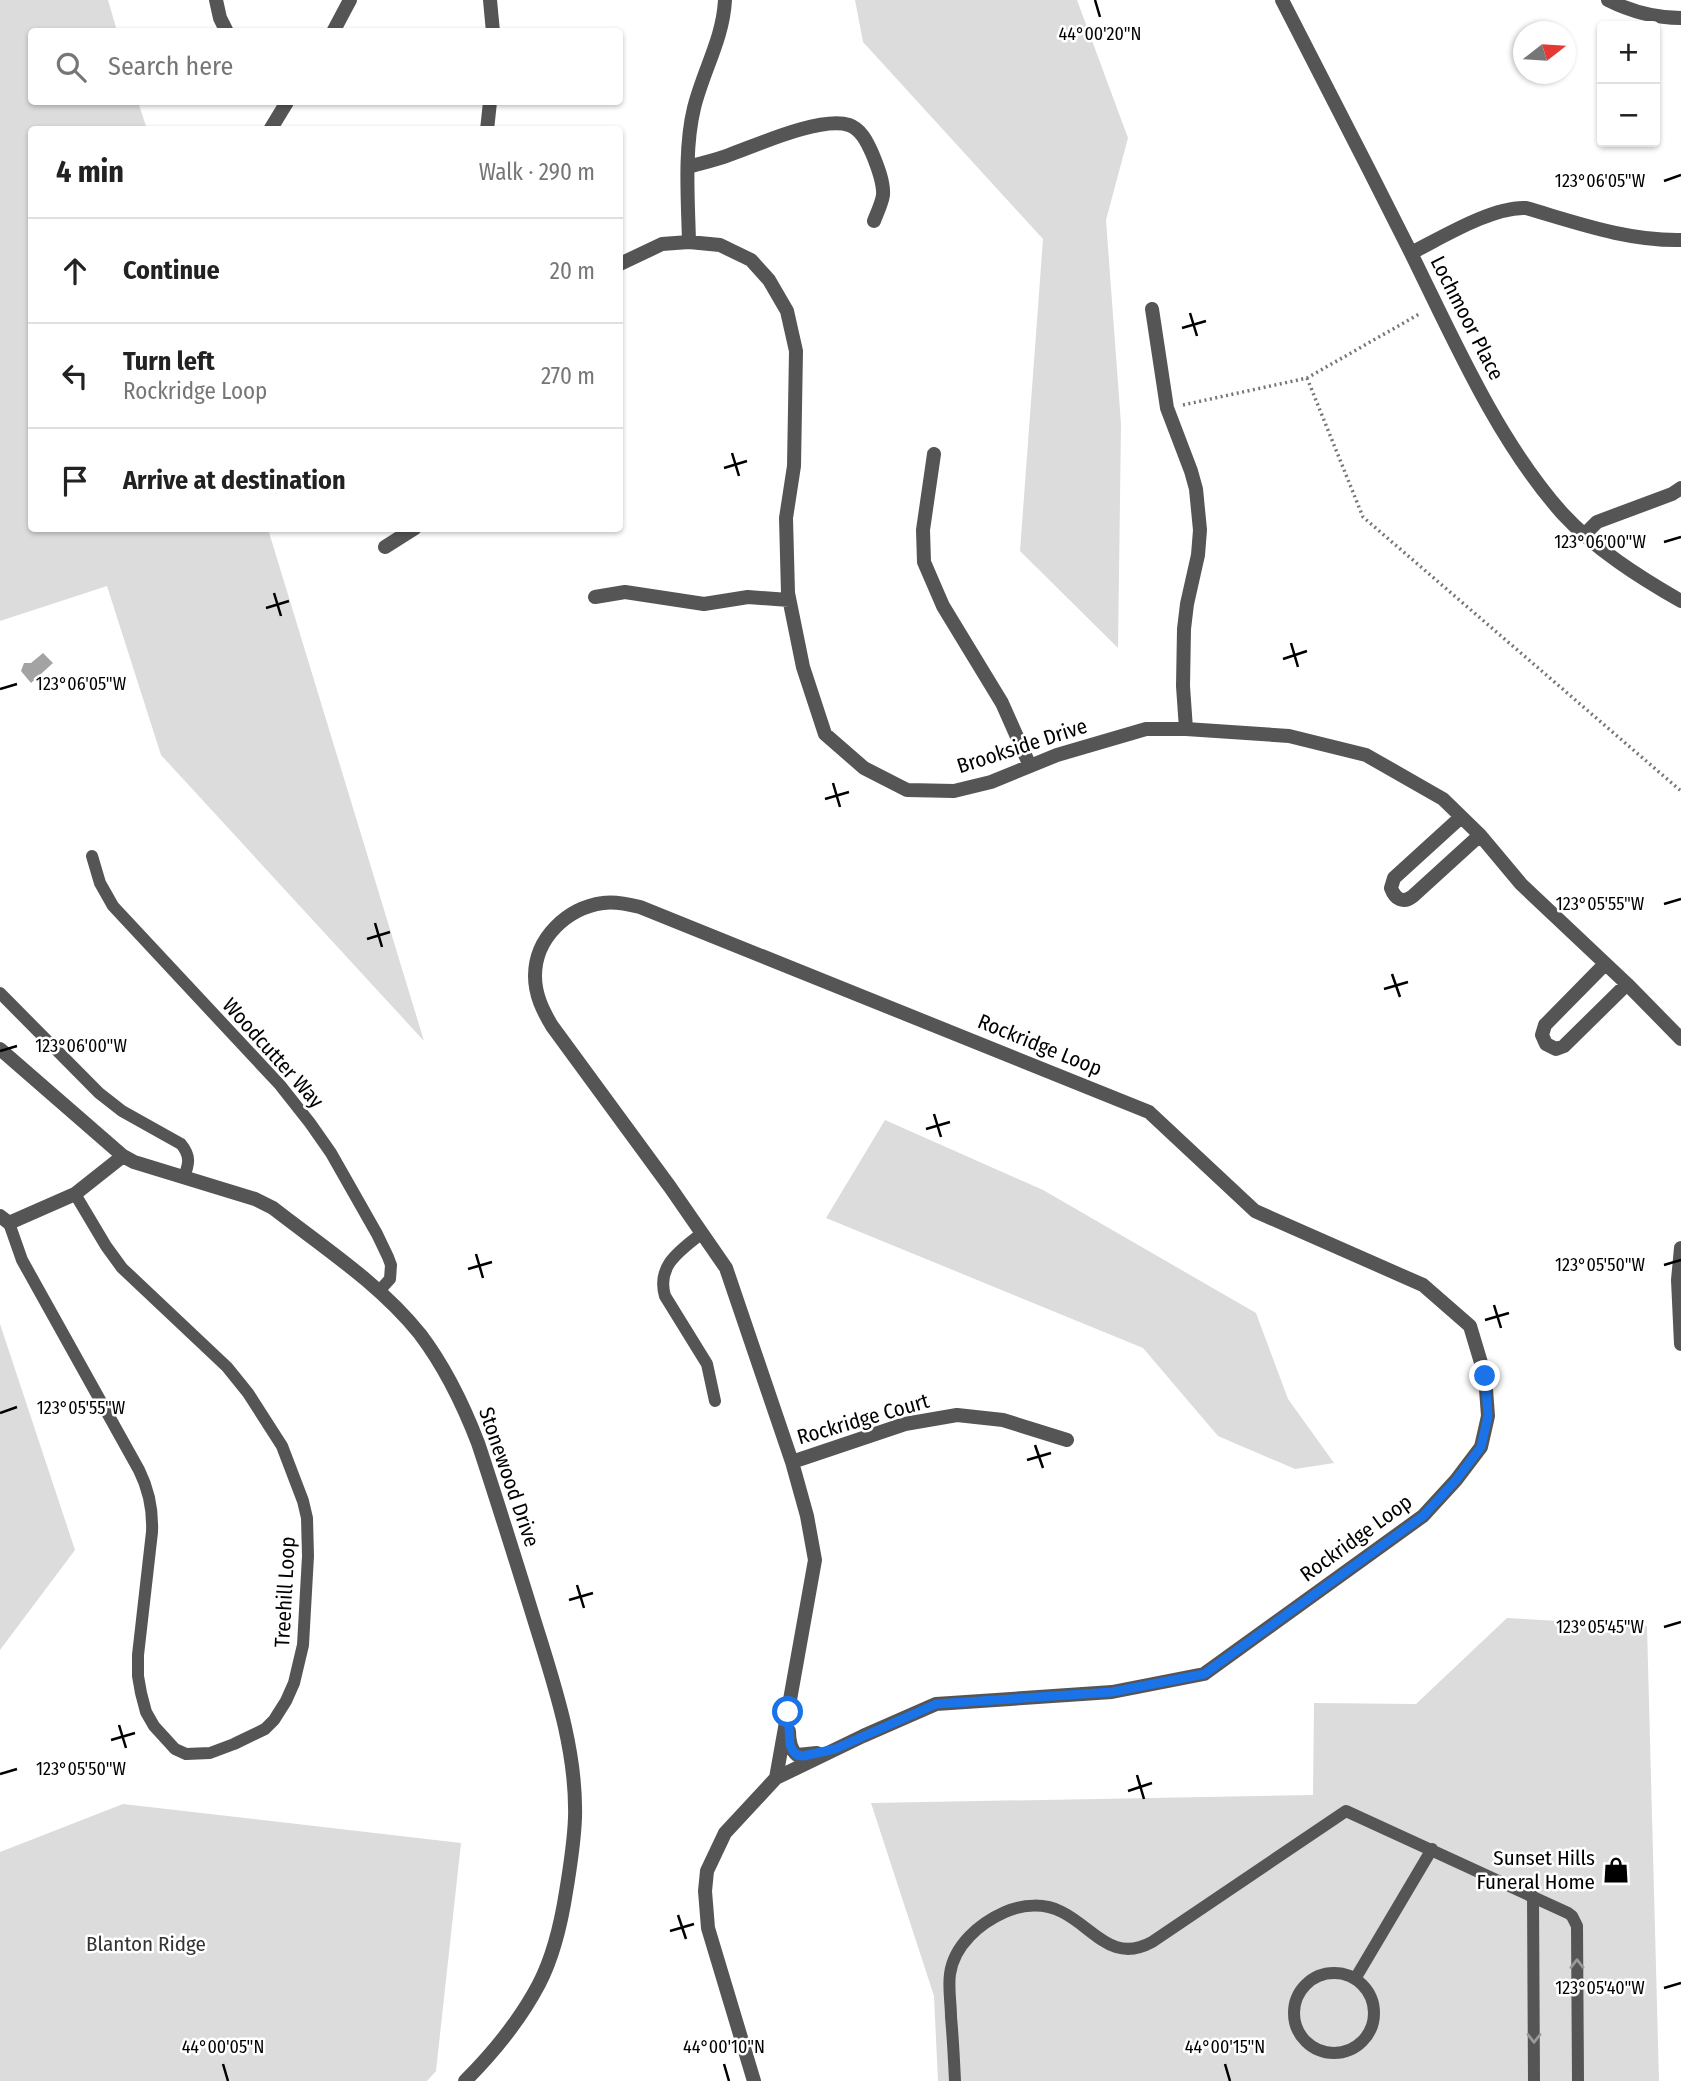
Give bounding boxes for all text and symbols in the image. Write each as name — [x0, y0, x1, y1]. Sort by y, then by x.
north arrow — [1513, 21, 1576, 84]
map controls — [1597, 21, 1660, 147]
button: + — [1597, 21, 1660, 84]
text: 44°00'20"N — [1059, 23, 1141, 45]
search box — [28, 28, 623, 105]
icon: search — [52, 48, 90, 86]
text: Search here — [108, 51, 233, 82]
button: − — [1597, 84, 1660, 147]
text: 4 min — [56, 154, 124, 190]
text: Walk · 290 m — [479, 158, 595, 186]
text: 123°06'05"W — [1555, 170, 1646, 192]
icon: ahead — [56, 252, 94, 290]
street label: Lochmoor Place — [1425, 252, 1509, 384]
text: Continue — [123, 255, 220, 286]
text: 20 m — [550, 257, 595, 285]
text: Turn left — [123, 346, 215, 377]
icon: left — [56, 357, 94, 395]
text: 270 m — [541, 362, 595, 390]
text: Rockridge Loop — [123, 377, 267, 405]
icon: arrive — [56, 462, 94, 500]
text: Arrive at destination — [123, 465, 346, 496]
text: 123°06'00"W — [1554, 531, 1646, 553]
text: 123°06'05"W — [36, 673, 127, 695]
street label: Brookside Drive — [954, 713, 1090, 779]
text: 123°05'55"W — [1556, 893, 1645, 915]
street label: Woodcutter Way — [217, 993, 330, 1114]
street label: Rockridge Loop — [974, 1008, 1106, 1082]
text: 123°06'00"W — [35, 1035, 127, 1057]
text: 123°05'50"W — [1555, 1254, 1645, 1276]
route end — [1469, 1360, 1500, 1391]
street label: Rockridge Court — [794, 1388, 932, 1450]
text: 123°05'55"W — [37, 1397, 126, 1419]
street label: Stonewood Drive — [473, 1404, 545, 1550]
street label: Rockridge Loop — [1295, 1489, 1417, 1587]
street label: Treehill Loop — [269, 1536, 301, 1648]
text: 123°05'45"W — [1556, 1616, 1645, 1638]
route start — [772, 1696, 803, 1727]
text: 123°05'50"W — [36, 1758, 126, 1780]
place label: Sunset Hills Funeral Home — [1477, 1845, 1595, 1895]
shop icon: Sunset Hills Funeral Home — [1601, 1855, 1631, 1885]
park label: Blanton Ridge — [86, 1931, 206, 1957]
one-way arrow — [1569, 1958, 1585, 1969]
text: 123°05'40"W — [1555, 1977, 1645, 1999]
one-way arrow — [1526, 2033, 1542, 2044]
text: 44°00'05"N — [182, 2036, 264, 2058]
text: 44°00'10"N — [683, 2036, 765, 2058]
text: 44°00'15"N — [1185, 2036, 1265, 2058]

